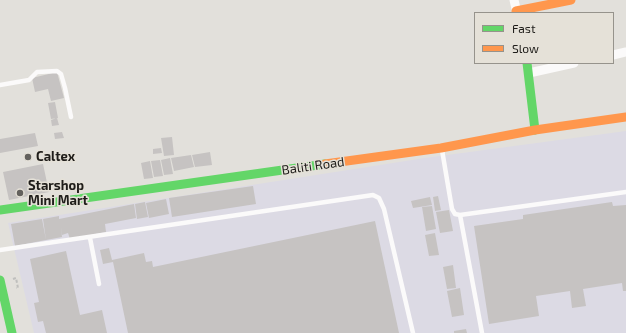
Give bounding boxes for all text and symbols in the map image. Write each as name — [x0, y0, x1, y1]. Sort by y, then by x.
legend — [474, 12, 614, 64]
text: Fast — [512, 21, 535, 35]
text: Slow — [512, 41, 539, 55]
place label: Caltex — [36, 149, 75, 165]
marker: Caltex — [23, 152, 33, 162]
street label: Baliti Road — [281, 154, 345, 178]
place label: Starshop Mini Mart — [28, 178, 88, 209]
marker: Starshop Mini Mart — [15, 188, 25, 198]

